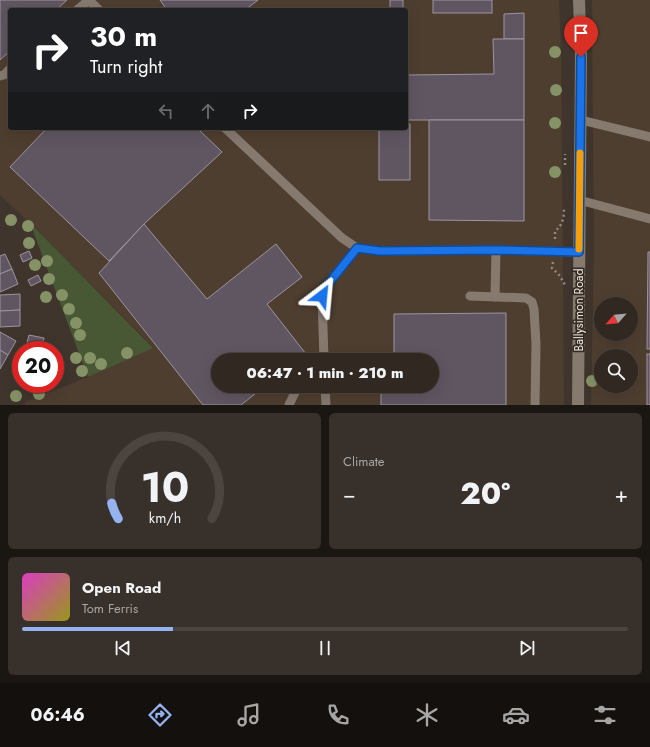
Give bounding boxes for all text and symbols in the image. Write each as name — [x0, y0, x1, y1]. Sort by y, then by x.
text: 30 m — [90, 16, 157, 57]
pin — [564, 16, 598, 57]
icon: arrive — [570, 22, 592, 44]
icon: right — [24, 24, 76, 76]
text: Turn right — [90, 54, 162, 80]
icon: left — [155, 100, 177, 122]
icon: ahead — [197, 100, 219, 122]
icon: right — [239, 100, 261, 122]
street label: Ballysimon Road — [570, 269, 588, 351]
position arrow — [301, 275, 343, 317]
north arrow — [594, 297, 638, 341]
map controls — [594, 297, 638, 393]
speed limit sign: 20 — [12, 341, 64, 393]
button: search — [594, 349, 638, 393]
text: 06:47 · 1 min · 210 m — [246, 362, 404, 384]
text: Climate — [343, 452, 384, 471]
text: 10 — [140, 457, 189, 518]
text: 20° — [460, 472, 510, 515]
text: − — [343, 478, 356, 510]
text: + — [614, 478, 628, 510]
text: km/h — [148, 508, 181, 528]
text: Open Road — [82, 577, 161, 599]
text: Tom Ferris — [82, 599, 138, 618]
icon: previous — [112, 637, 134, 659]
icon: pause — [314, 637, 336, 659]
icon: next — [516, 637, 538, 659]
icon: directions — [146, 701, 174, 729]
icon: music — [235, 701, 263, 729]
icon: phone — [324, 701, 352, 729]
icon: climate — [413, 701, 441, 729]
icon: car — [502, 701, 530, 729]
icon: filters — [591, 701, 619, 729]
text: 06:46 — [31, 702, 85, 728]

